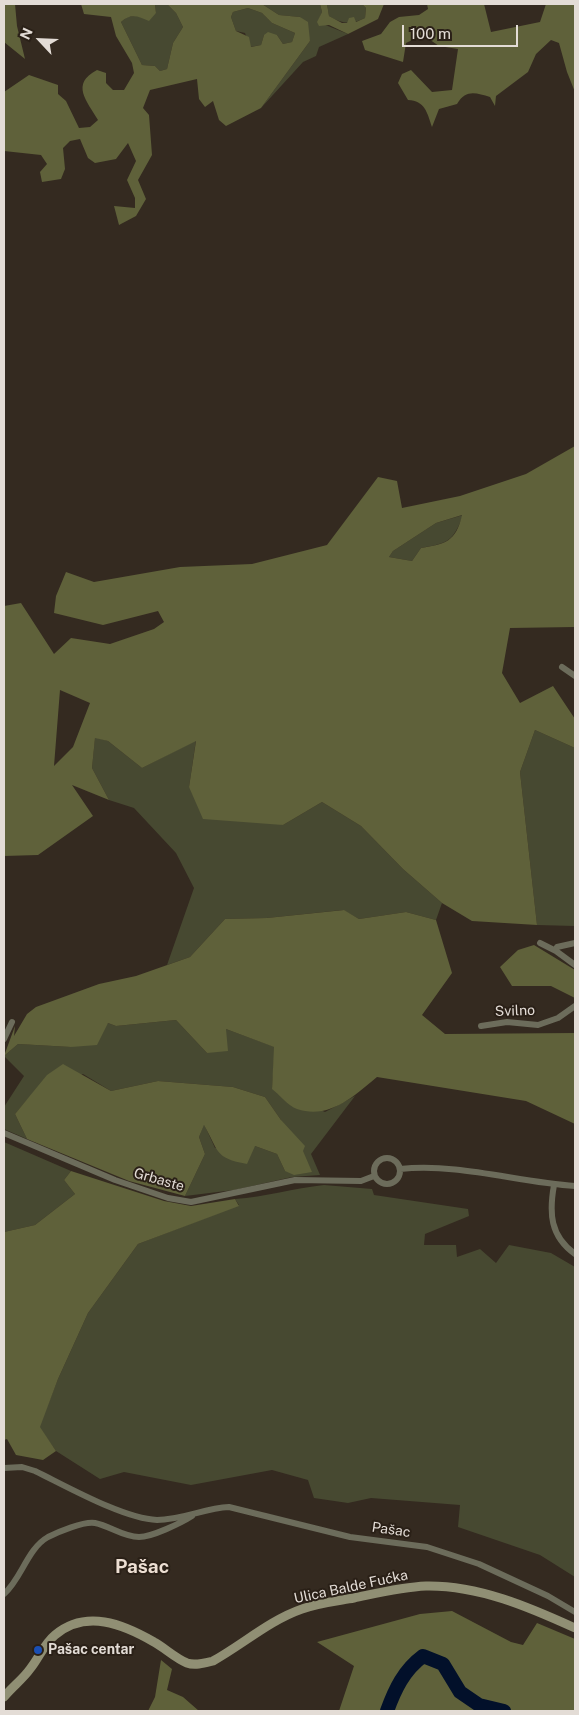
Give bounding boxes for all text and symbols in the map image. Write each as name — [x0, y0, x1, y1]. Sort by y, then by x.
north arrow — [15, 15, 65, 65]
scale bar — [404, 15, 520, 47]
text: N — [17, 25, 36, 42]
text: 100 m — [410, 25, 451, 42]
street label: Svilno — [495, 1002, 535, 1020]
street label: Grbaste — [132, 1165, 186, 1195]
street label: Pašac — [371, 1519, 411, 1541]
district label: Pašac — [115, 1556, 169, 1578]
street label: Ulica Balde Fućka — [292, 1567, 410, 1607]
place label: Pašac centar — [48, 1642, 134, 1658]
marker: Pašac centar — [32, 1644, 44, 1656]

